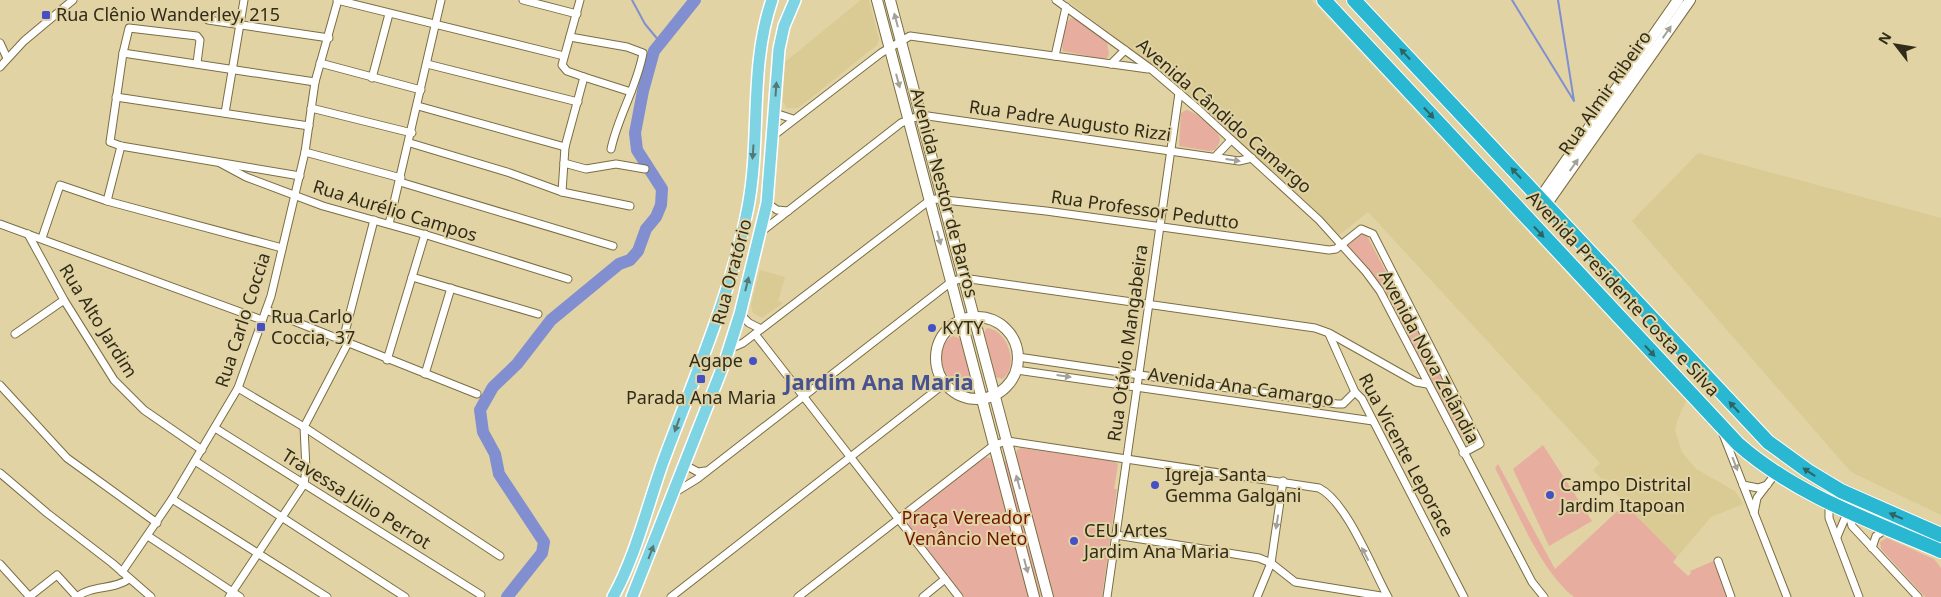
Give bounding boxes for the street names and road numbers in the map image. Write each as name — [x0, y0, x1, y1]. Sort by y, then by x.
street label: Rua Almir Ribeiro — [1552, 26, 1656, 159]
street label: Avenida Cândido Camargo — [1132, 32, 1317, 198]
street label: Avenida Nestor de Barros — [905, 85, 985, 300]
street label: Rua Padre Augusto Rizzi — [967, 94, 1173, 146]
street label: Rua Aurélio Campos — [310, 174, 480, 246]
street label: Rua Professor Pedutto — [1050, 184, 1241, 234]
street label: Avenida Presidente Costa e Silva — [1522, 185, 1726, 401]
street label: Rua Oratório — [705, 216, 757, 327]
street label: Rua Otávio Mangabeira — [1101, 243, 1153, 443]
street label: Rua Carlo Coccia — [209, 249, 275, 390]
street label: Rua Alto Jardim — [54, 259, 143, 382]
street label: Avenida Nova Zelândia — [1374, 266, 1486, 447]
street label: Avenida Ana Camargo — [1147, 361, 1336, 411]
street label: Rua Vicente Leporace — [1354, 369, 1460, 540]
street label: Travessa Júlio Perrot — [277, 443, 436, 554]

